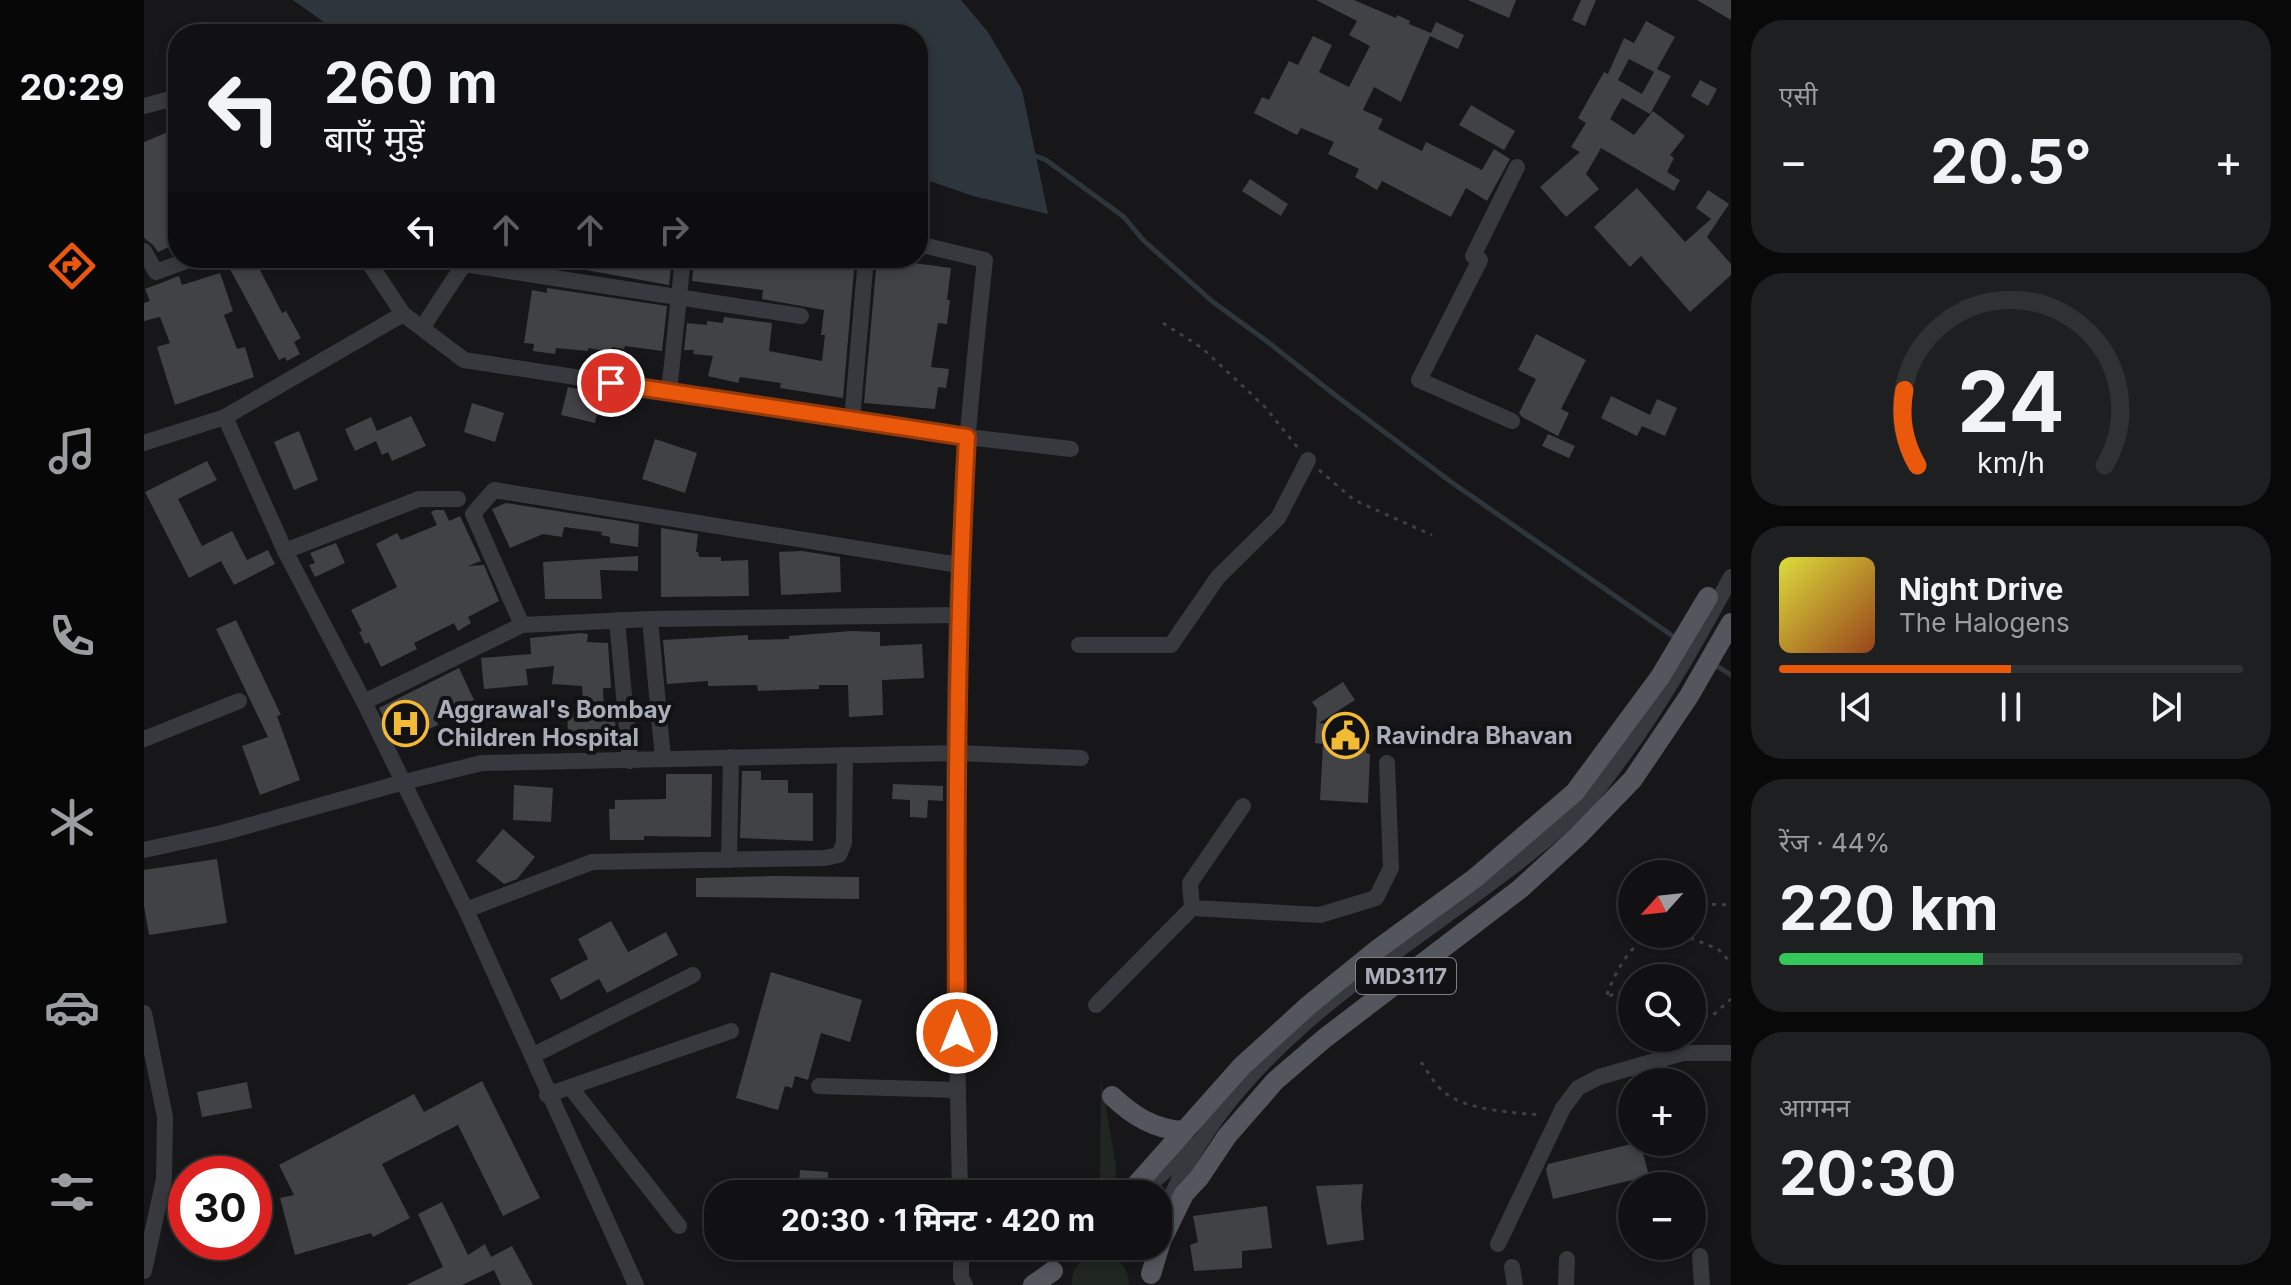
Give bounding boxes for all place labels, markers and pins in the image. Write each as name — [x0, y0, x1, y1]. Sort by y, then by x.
pin — [577, 349, 645, 417]
place label: Aggrawal's Bombay Children Hospital — [437, 695, 672, 752]
hospital icon: Aggrawal's Bombay Children Hospital — [382, 699, 430, 747]
public building icon: Ravindra Bhavan — [1321, 711, 1369, 759]
place label: Ravindra Bhavan — [1376, 721, 1573, 750]

